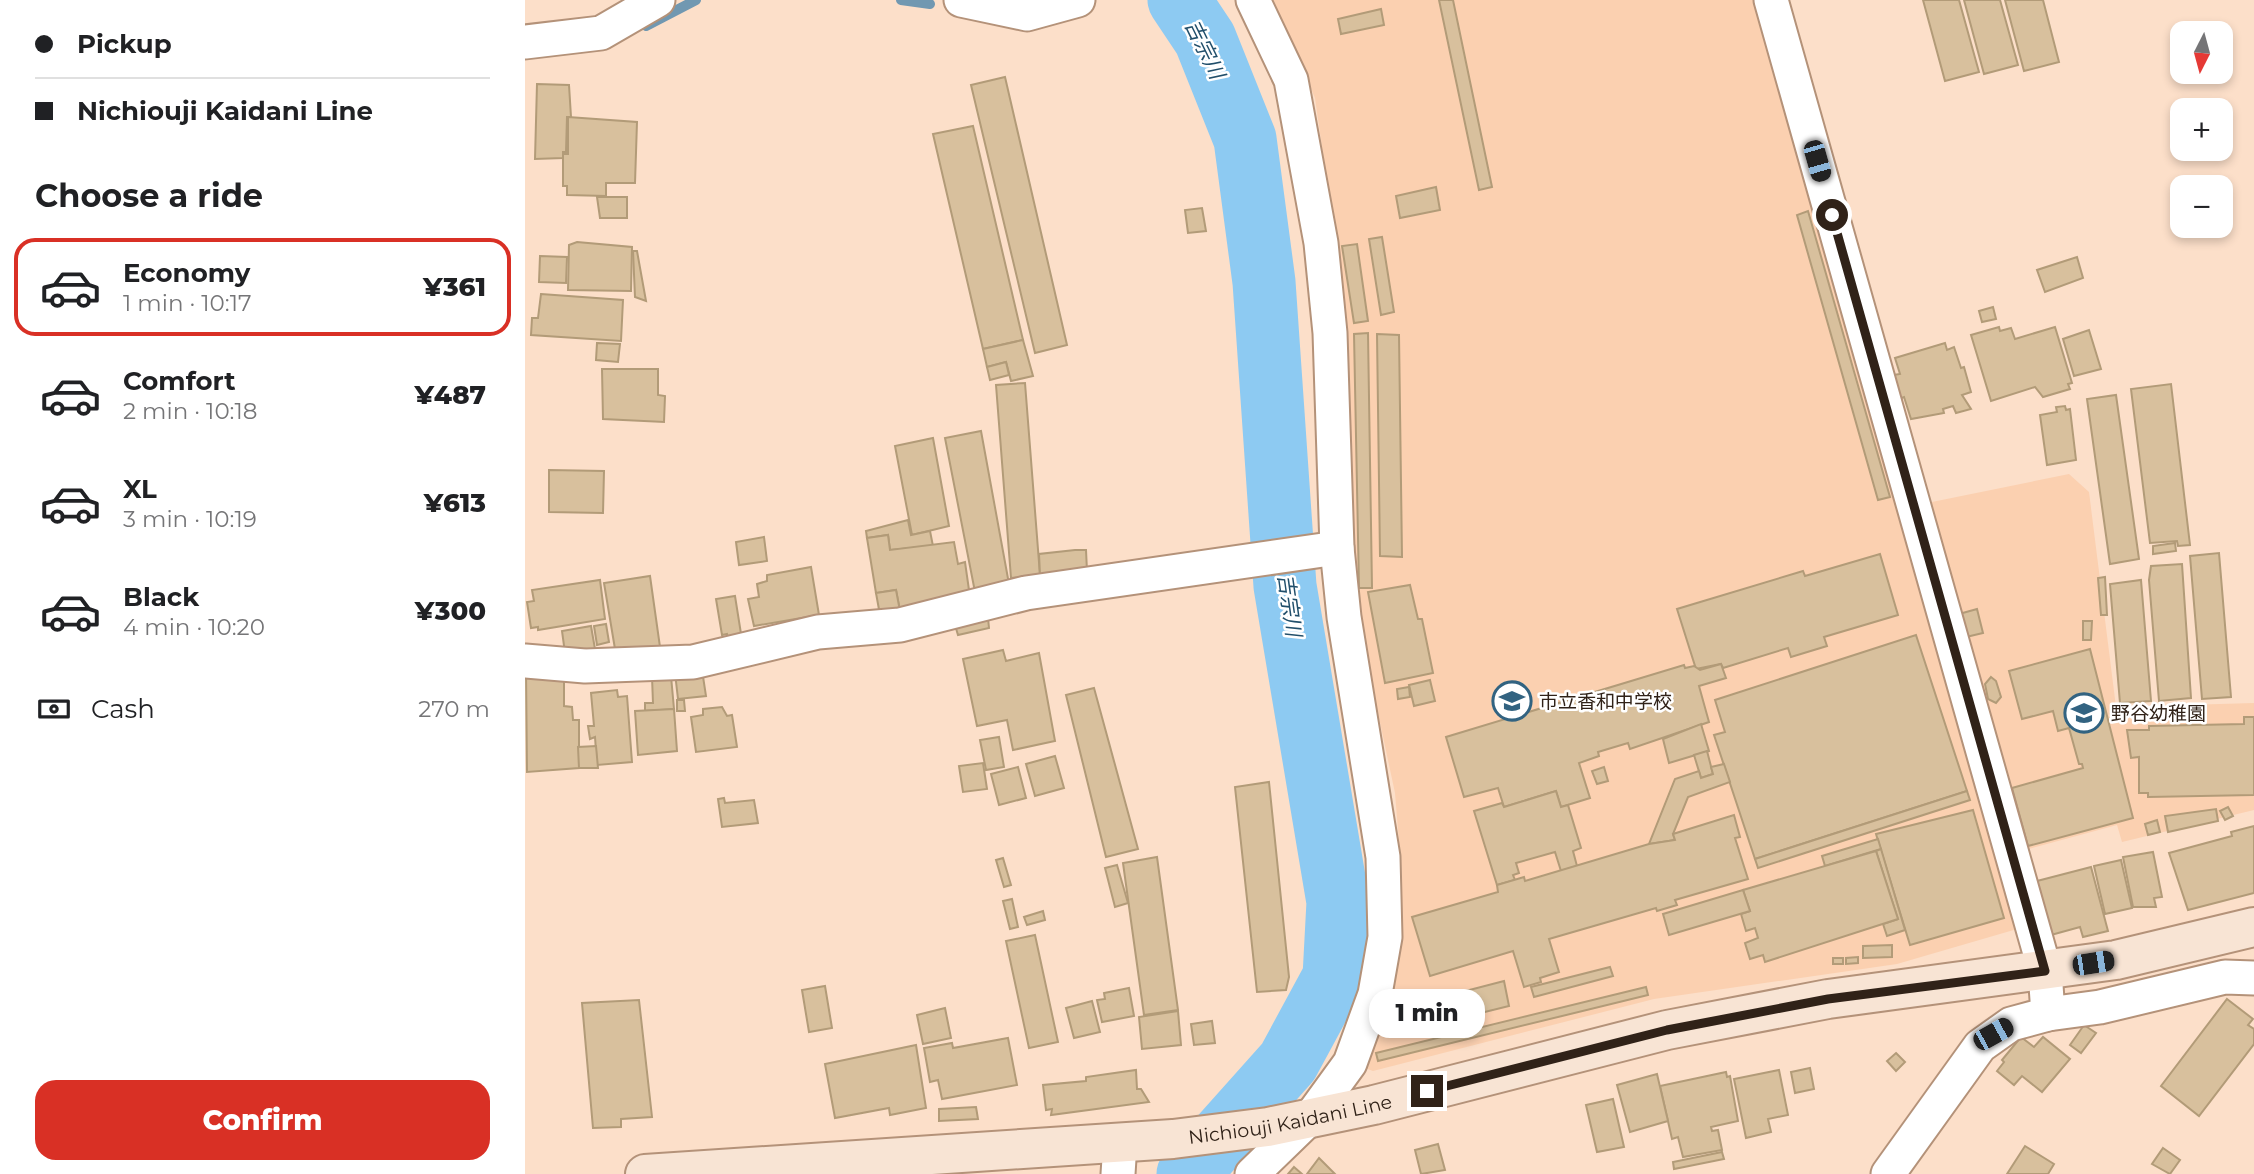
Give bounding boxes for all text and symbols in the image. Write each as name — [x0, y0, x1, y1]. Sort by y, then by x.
water label: 吉宗川 — [1180, 15, 1231, 85]
north arrow — [2170, 21, 2233, 84]
map controls — [2170, 21, 2233, 238]
text: Pickup — [77, 28, 172, 60]
text: Nichiouji Kaidani Line — [77, 95, 373, 127]
button: + — [2170, 98, 2233, 161]
car — [1802, 138, 1833, 184]
button: − — [2170, 175, 2233, 238]
text: Choose a ride — [35, 176, 263, 215]
route start — [1816, 199, 1848, 231]
icon: car — [39, 256, 102, 319]
text: Economy — [123, 257, 250, 289]
text: ¥361 — [423, 271, 486, 303]
text: 1 min · 10:17 — [123, 289, 252, 317]
icon: car — [39, 364, 102, 427]
text: Comfort — [123, 365, 235, 397]
text: ¥487 — [414, 379, 486, 411]
text: 2 min · 10:18 — [123, 397, 257, 425]
icon: car — [39, 472, 102, 535]
text: XL — [123, 473, 157, 505]
text: ¥613 — [424, 487, 486, 519]
text: 3 min · 10:19 — [123, 505, 257, 533]
water label: 吉宗川 — [1273, 572, 1307, 640]
icon: car — [39, 580, 102, 643]
text: Black — [123, 581, 199, 613]
text: ¥300 — [415, 595, 486, 627]
text: 4 min · 10:20 — [123, 613, 265, 641]
school or university icon: 市立香和中学校 — [1491, 680, 1533, 722]
icon: cash — [35, 690, 73, 728]
place label: 市立香和中学校 — [1539, 690, 1672, 713]
school or university icon: 野谷幼稚園 — [2063, 692, 2105, 734]
text: Cash — [91, 693, 155, 725]
text: 270 m — [418, 695, 490, 723]
place label: 野谷幼稚園 — [2111, 702, 2206, 725]
car — [2071, 949, 2116, 977]
callout: 1 min — [1369, 990, 1485, 1038]
text: 1 min — [1395, 999, 1459, 1027]
car — [1970, 1015, 2017, 1053]
route end — [1411, 1075, 1443, 1107]
button: Confirm — [35, 1080, 490, 1160]
street label: Nichiouji Kaidani Line — [1187, 1089, 1394, 1148]

